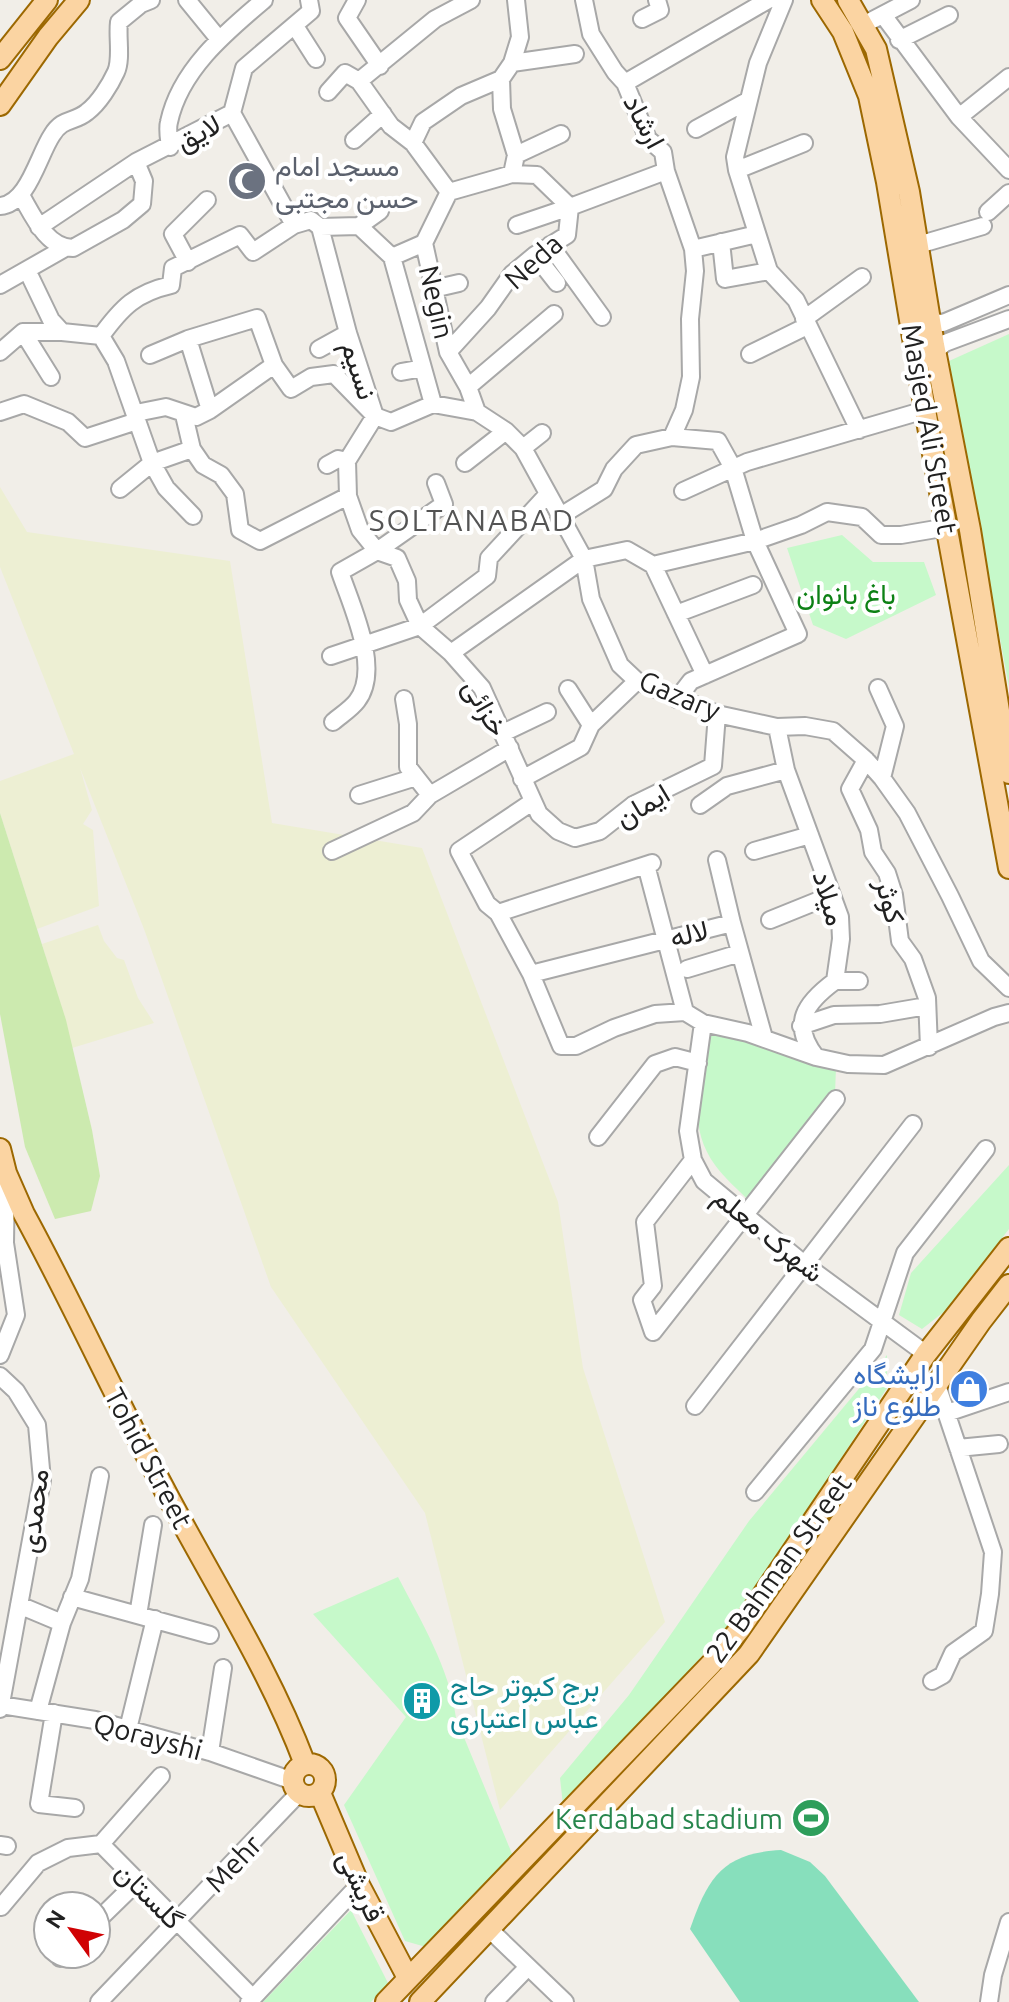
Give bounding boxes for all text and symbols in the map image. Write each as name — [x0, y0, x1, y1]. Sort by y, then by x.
street label: ارشاد — [615, 89, 672, 155]
street label: لایق — [170, 107, 227, 158]
place label: مسجد امام حسن مجتبی — [275, 150, 419, 215]
mosque icon: مسجد امام حسن مجتبی — [226, 160, 268, 202]
street label: Neda — [498, 227, 568, 295]
street label: Negin — [414, 262, 460, 342]
street label: Masjed Ali Street — [896, 321, 964, 537]
street label: نسیم — [332, 337, 384, 404]
district label: SOLTANABAD — [369, 503, 575, 537]
park label: باغ بانوان — [796, 578, 896, 613]
street label: Gazary — [635, 664, 725, 726]
street label: خزائی — [455, 673, 515, 743]
street label: ایمان — [609, 777, 675, 834]
street label: میلاد — [807, 867, 853, 929]
street label: کوثر — [867, 875, 911, 927]
street label: لاله — [667, 914, 711, 952]
street label: شهرک معلم — [705, 1180, 830, 1291]
place label: ارایشگاه طلوع ناز — [852, 1358, 941, 1425]
shop icon: ارایشگاه طلوع ناز — [948, 1368, 990, 1410]
street label: Tohid Street — [99, 1383, 199, 1533]
street label: محمدی — [12, 1467, 56, 1555]
street label: 22 Bahman Street — [699, 1468, 857, 1668]
place label: برج کبوتر حاج عباس اعتباری — [450, 1670, 599, 1736]
building icon: برج کبوتر حاج عباس اعتباری — [401, 1680, 443, 1722]
street label: Qorayshi — [90, 1707, 206, 1765]
sports icon: Kerdabad stadium — [790, 1797, 832, 1839]
place label: Kerdabad stadium — [555, 1803, 783, 1834]
street label: Mehr — [199, 1828, 267, 1898]
street label: قریشی — [330, 1846, 392, 1927]
street label: گلستان — [109, 1855, 190, 1936]
north arrow — [32, 1890, 112, 1970]
text: N — [40, 1905, 70, 1933]

